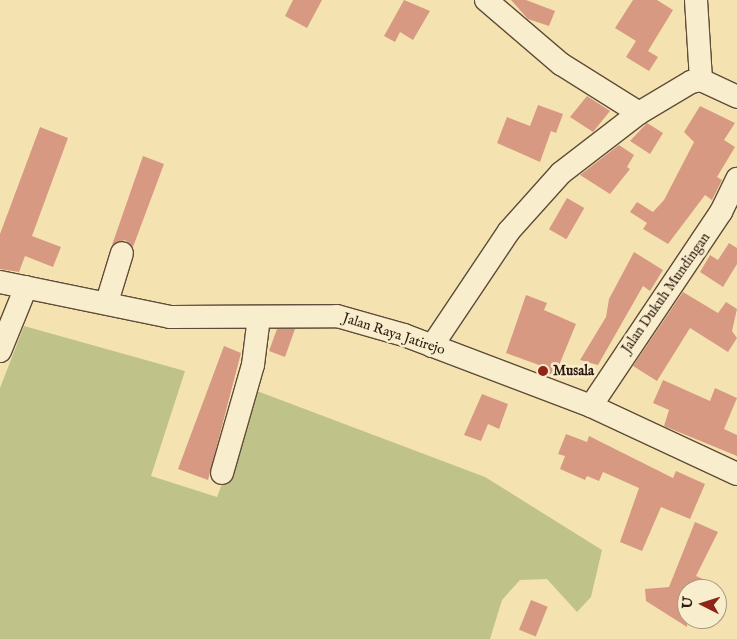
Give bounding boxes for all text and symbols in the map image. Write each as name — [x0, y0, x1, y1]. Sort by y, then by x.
street label: Jalan Dukuh Mundingan — [618, 230, 714, 356]
street label: Jalan Raya Jatirejo — [341, 310, 447, 358]
place label: Musala — [553, 363, 594, 379]
marker: Musala — [537, 365, 549, 377]
north arrow — [677, 579, 727, 629]
text: U — [679, 596, 698, 609]

